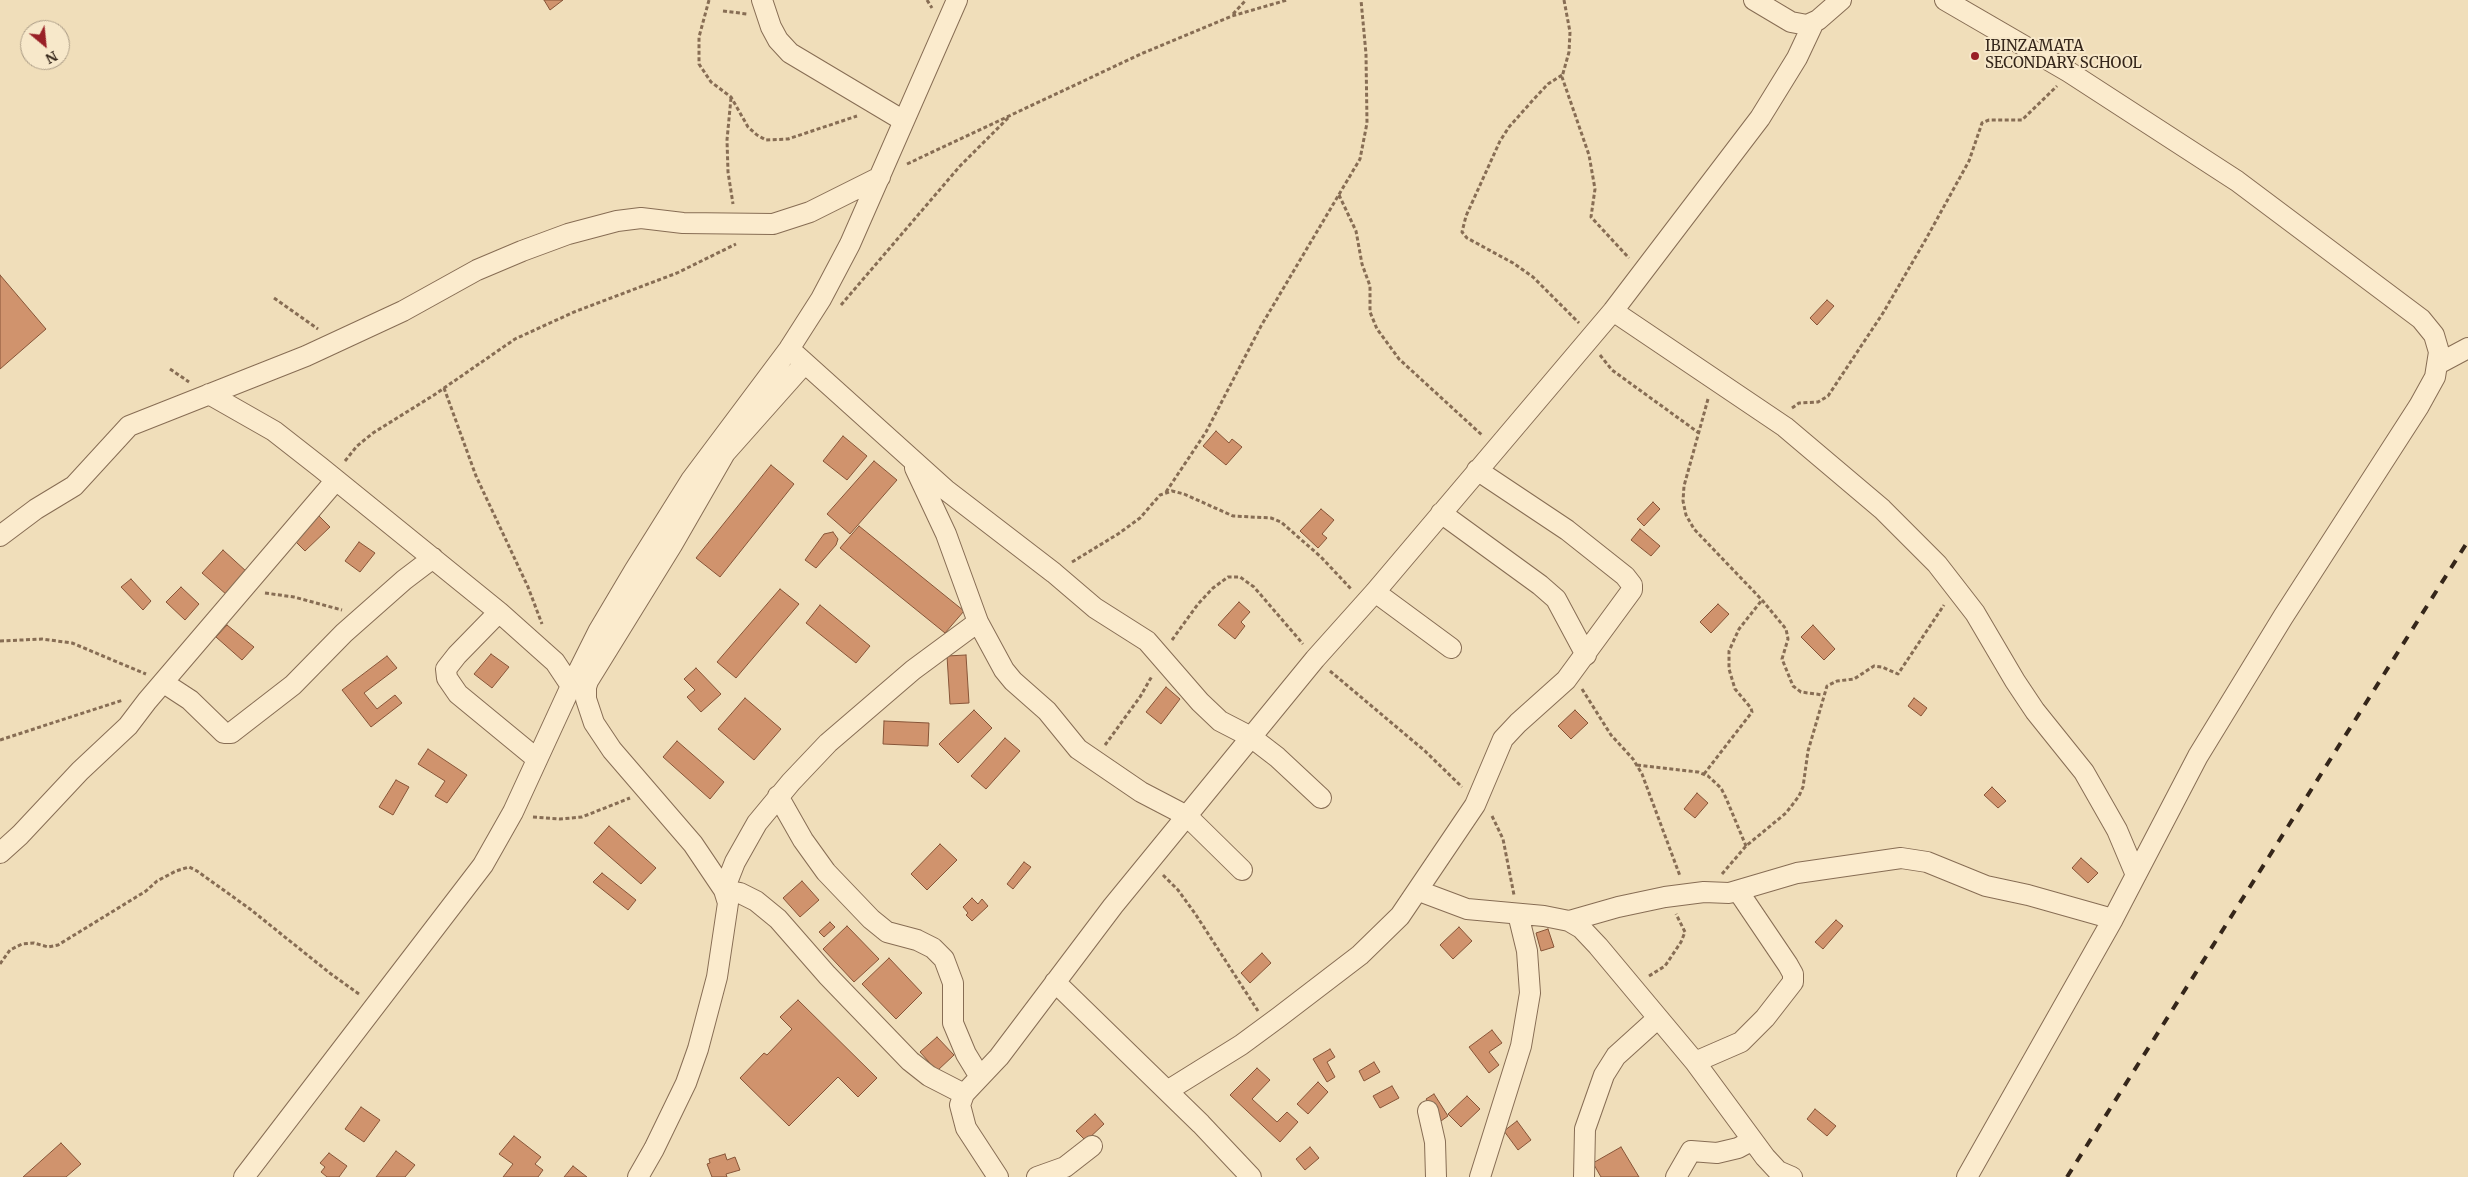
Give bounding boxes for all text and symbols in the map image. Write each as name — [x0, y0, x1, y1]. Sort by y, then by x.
north arrow — [20, 20, 70, 70]
place label: IBINZAMATA SECONDARY SCHOOL — [1985, 38, 2142, 73]
text: N — [42, 47, 61, 68]
marker: IBINZAMATA SECONDARY SCHOOL — [1969, 50, 1981, 62]

